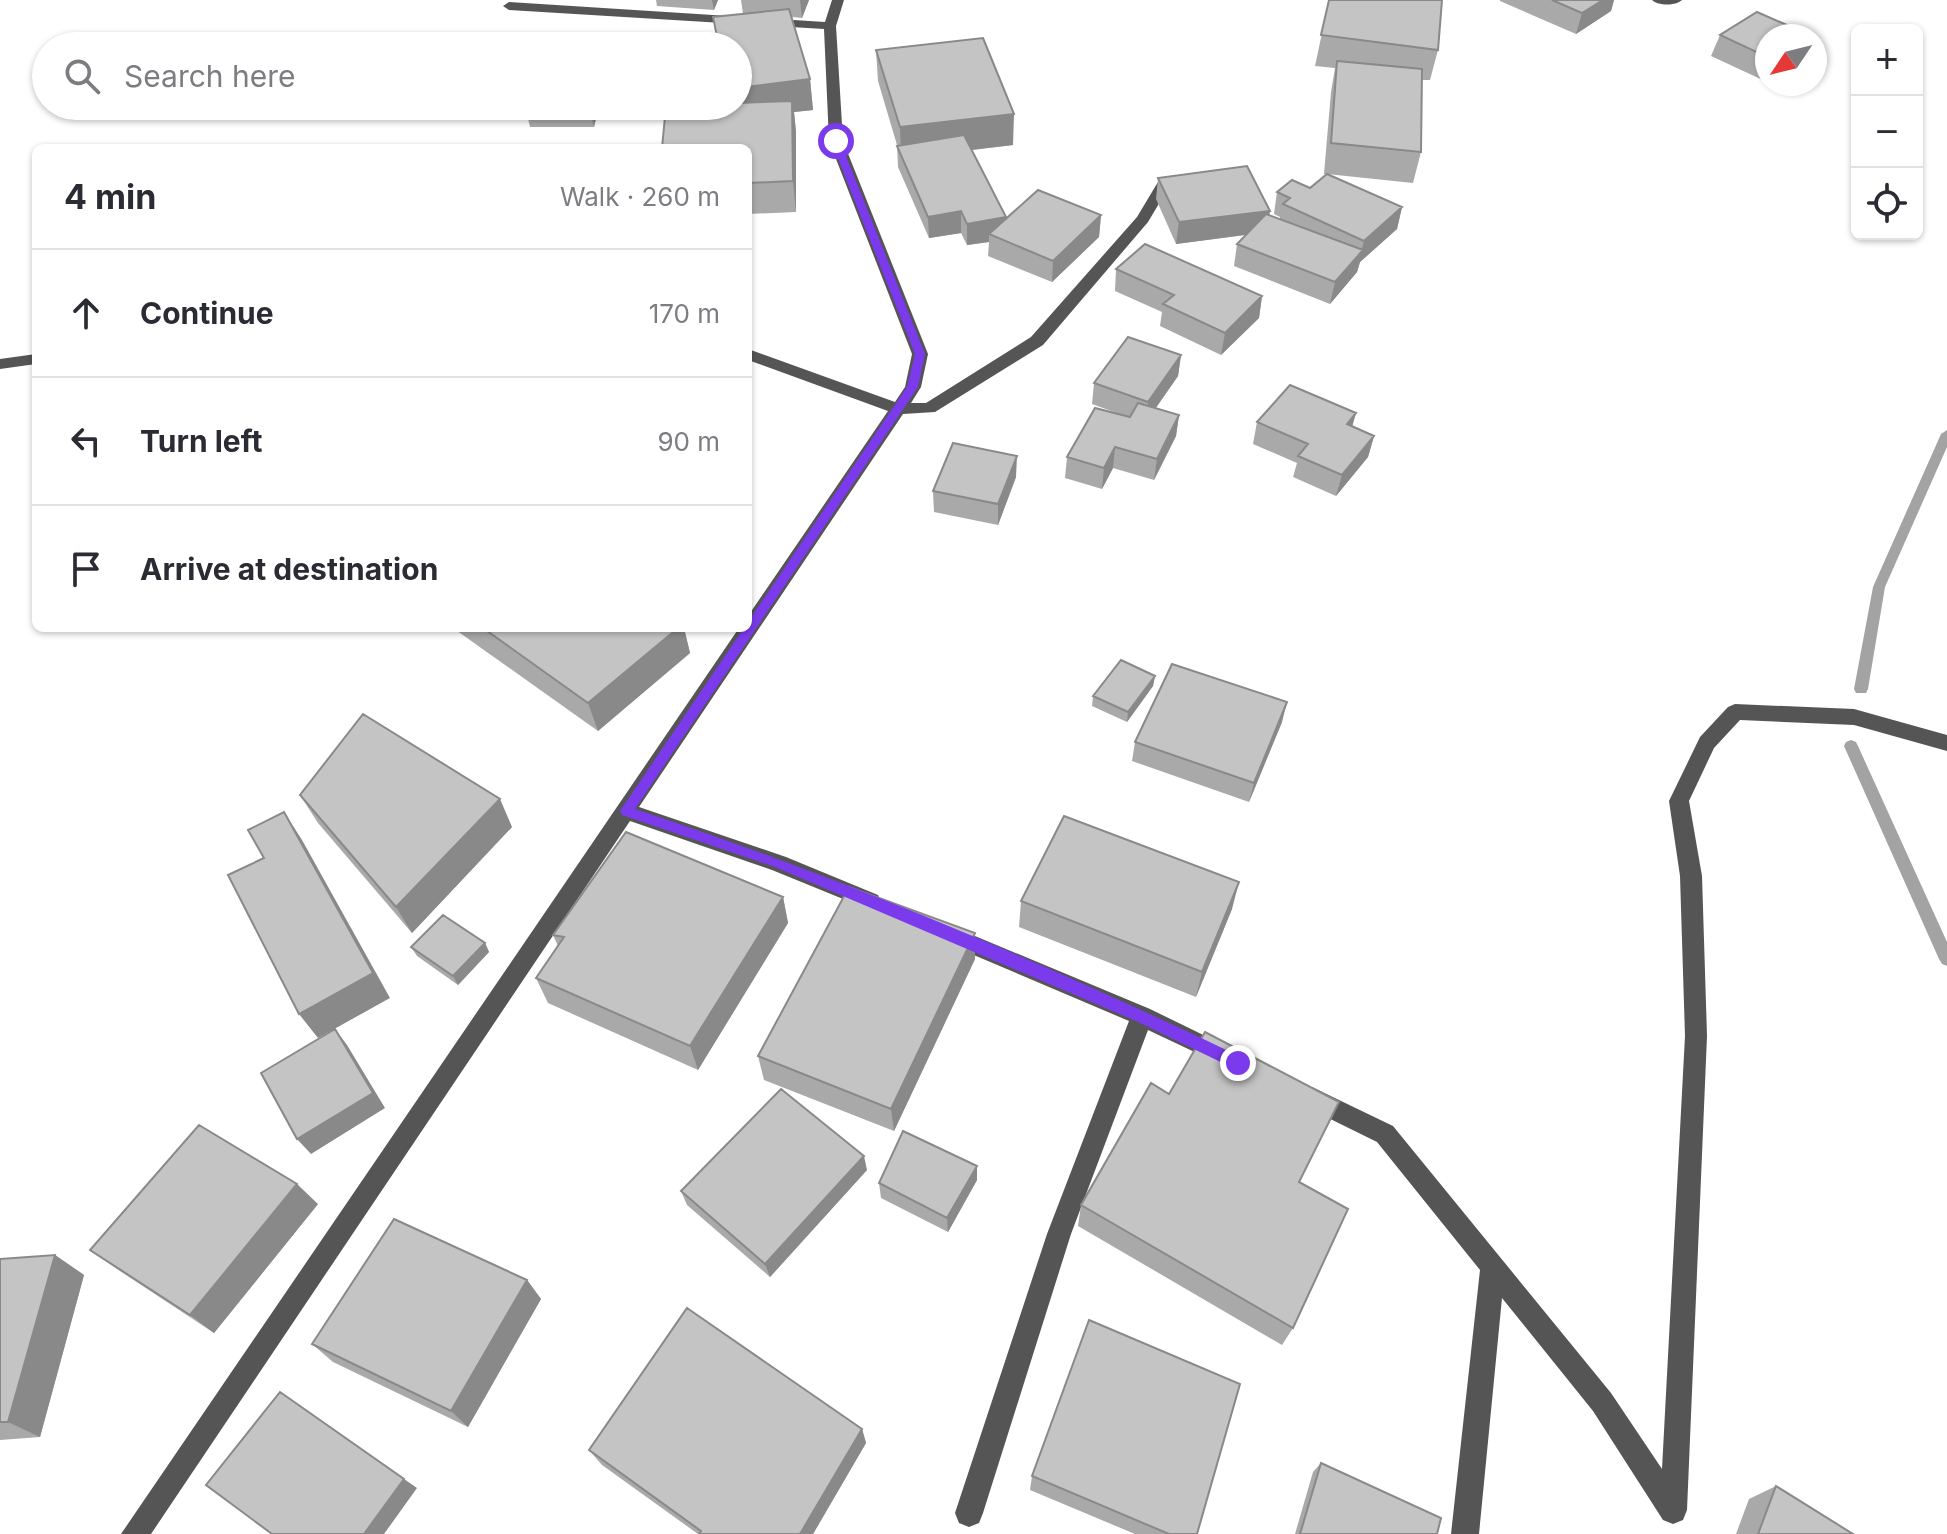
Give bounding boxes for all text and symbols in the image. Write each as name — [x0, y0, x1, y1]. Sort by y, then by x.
north arrow — [1755, 24, 1827, 96]
map controls — [1851, 24, 1923, 240]
button: + — [1851, 24, 1923, 96]
search box — [32, 32, 752, 120]
icon: search — [60, 54, 104, 98]
text: Search here — [124, 58, 296, 94]
button: − — [1851, 96, 1923, 168]
route start — [818, 123, 854, 159]
button: locate — [1851, 168, 1923, 240]
text: 4 min — [64, 176, 156, 217]
text: Walk · 260 m — [560, 181, 720, 212]
icon: ahead — [64, 291, 108, 335]
text: Continue — [140, 295, 274, 331]
text: 170 m — [649, 298, 720, 329]
icon: left — [64, 419, 108, 463]
text: Turn left — [140, 423, 262, 459]
text: 90 m — [657, 426, 720, 457]
icon: arrive — [64, 547, 108, 591]
text: Arrive at destination — [140, 551, 438, 587]
route end — [1220, 1045, 1256, 1081]

